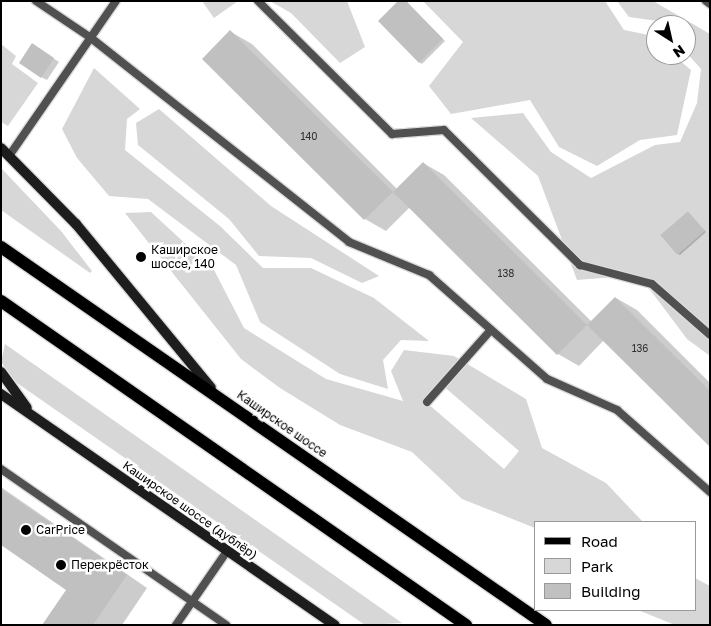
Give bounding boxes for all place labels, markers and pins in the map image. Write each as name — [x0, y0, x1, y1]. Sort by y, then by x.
place label: Каширское шоссе, 140 — [151, 243, 218, 271]
marker: Каширское шоссе, 140 — [135, 251, 147, 263]
place label: CarPrice — [36, 523, 85, 537]
marker: CarPrice — [20, 524, 32, 536]
place label: Перекрёсток — [71, 558, 149, 572]
marker: Перекрёсток — [55, 559, 67, 571]

